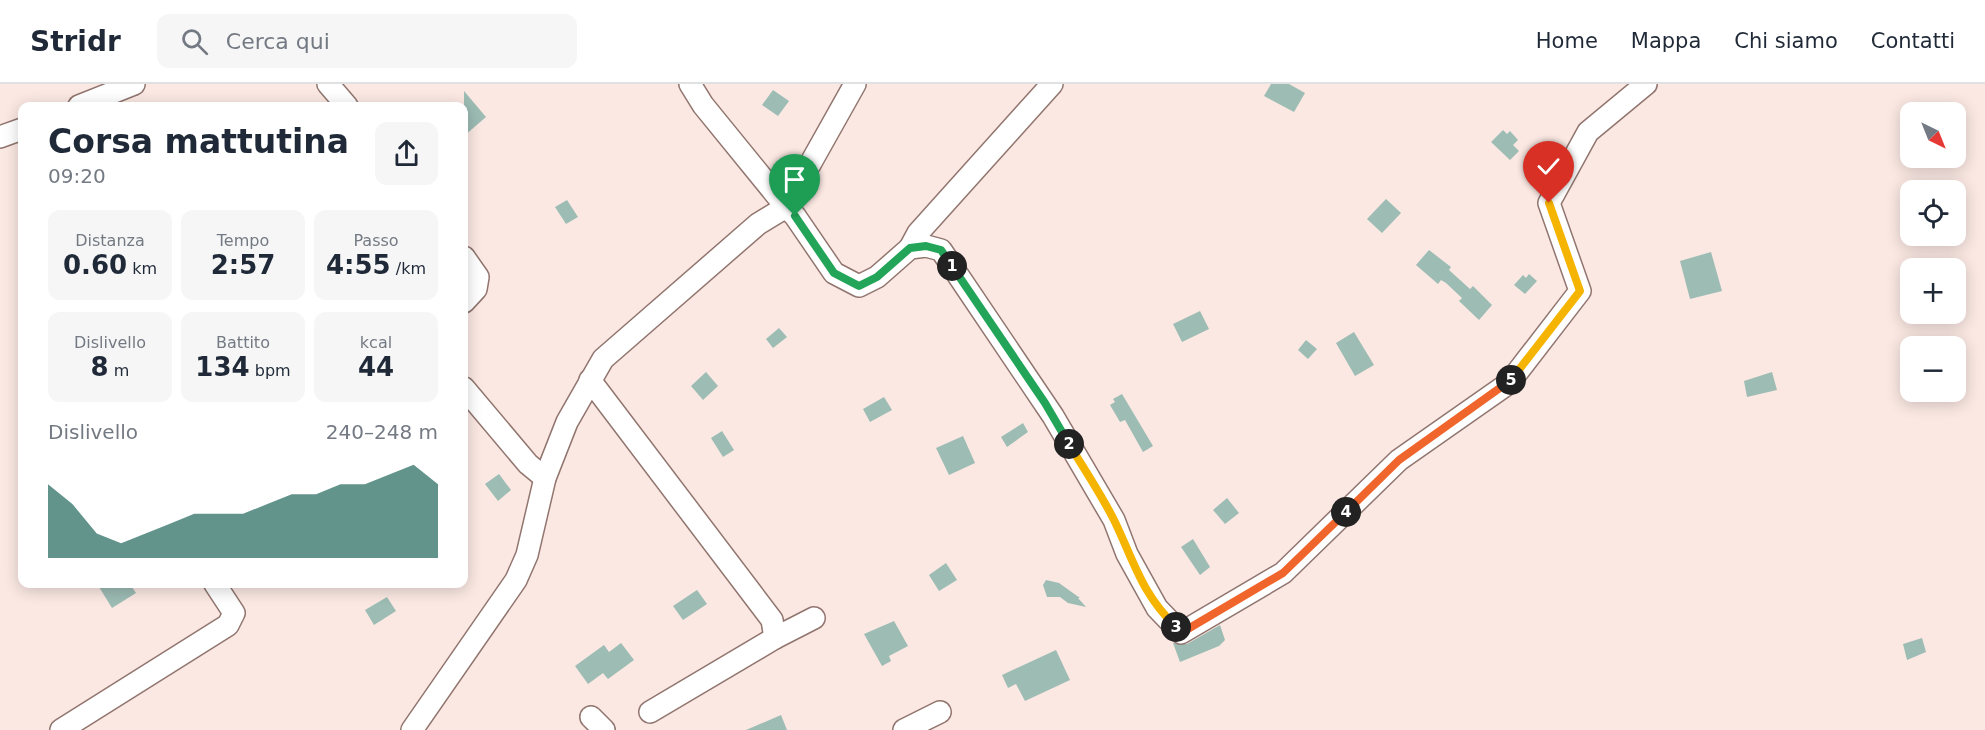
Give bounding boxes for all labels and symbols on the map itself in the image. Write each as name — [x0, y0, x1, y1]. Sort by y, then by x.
north arrow — [1900, 102, 1966, 168]
pin — [1523, 141, 1574, 203]
pin — [769, 154, 820, 216]
pin: 1 — [937, 251, 967, 281]
pin: 5 — [1496, 365, 1526, 395]
pin: 2 — [1054, 429, 1084, 459]
pin: 4 — [1331, 497, 1361, 527]
pin: 3 — [1161, 612, 1191, 642]

